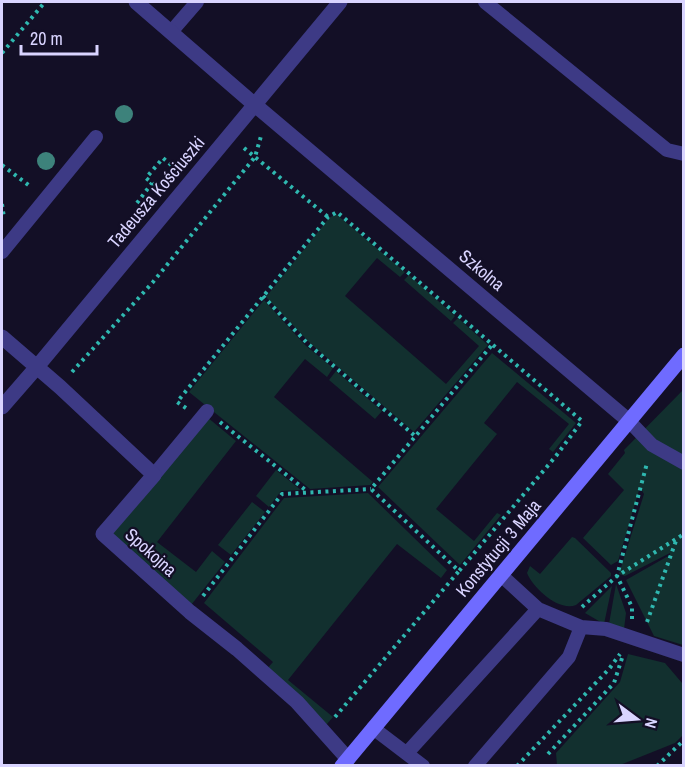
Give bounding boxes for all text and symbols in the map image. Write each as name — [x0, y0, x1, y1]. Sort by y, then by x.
scale bar — [21, 18, 98, 56]
text: 20 m — [30, 26, 63, 51]
street label: Tadeusza Kościuszki — [102, 131, 210, 253]
street label: Szkolna — [454, 244, 510, 296]
street label: Konstytucji 3 Maja — [450, 494, 546, 602]
street label: Spokojna — [120, 522, 182, 582]
north arrow — [607, 689, 667, 749]
text: N — [640, 716, 663, 731]

